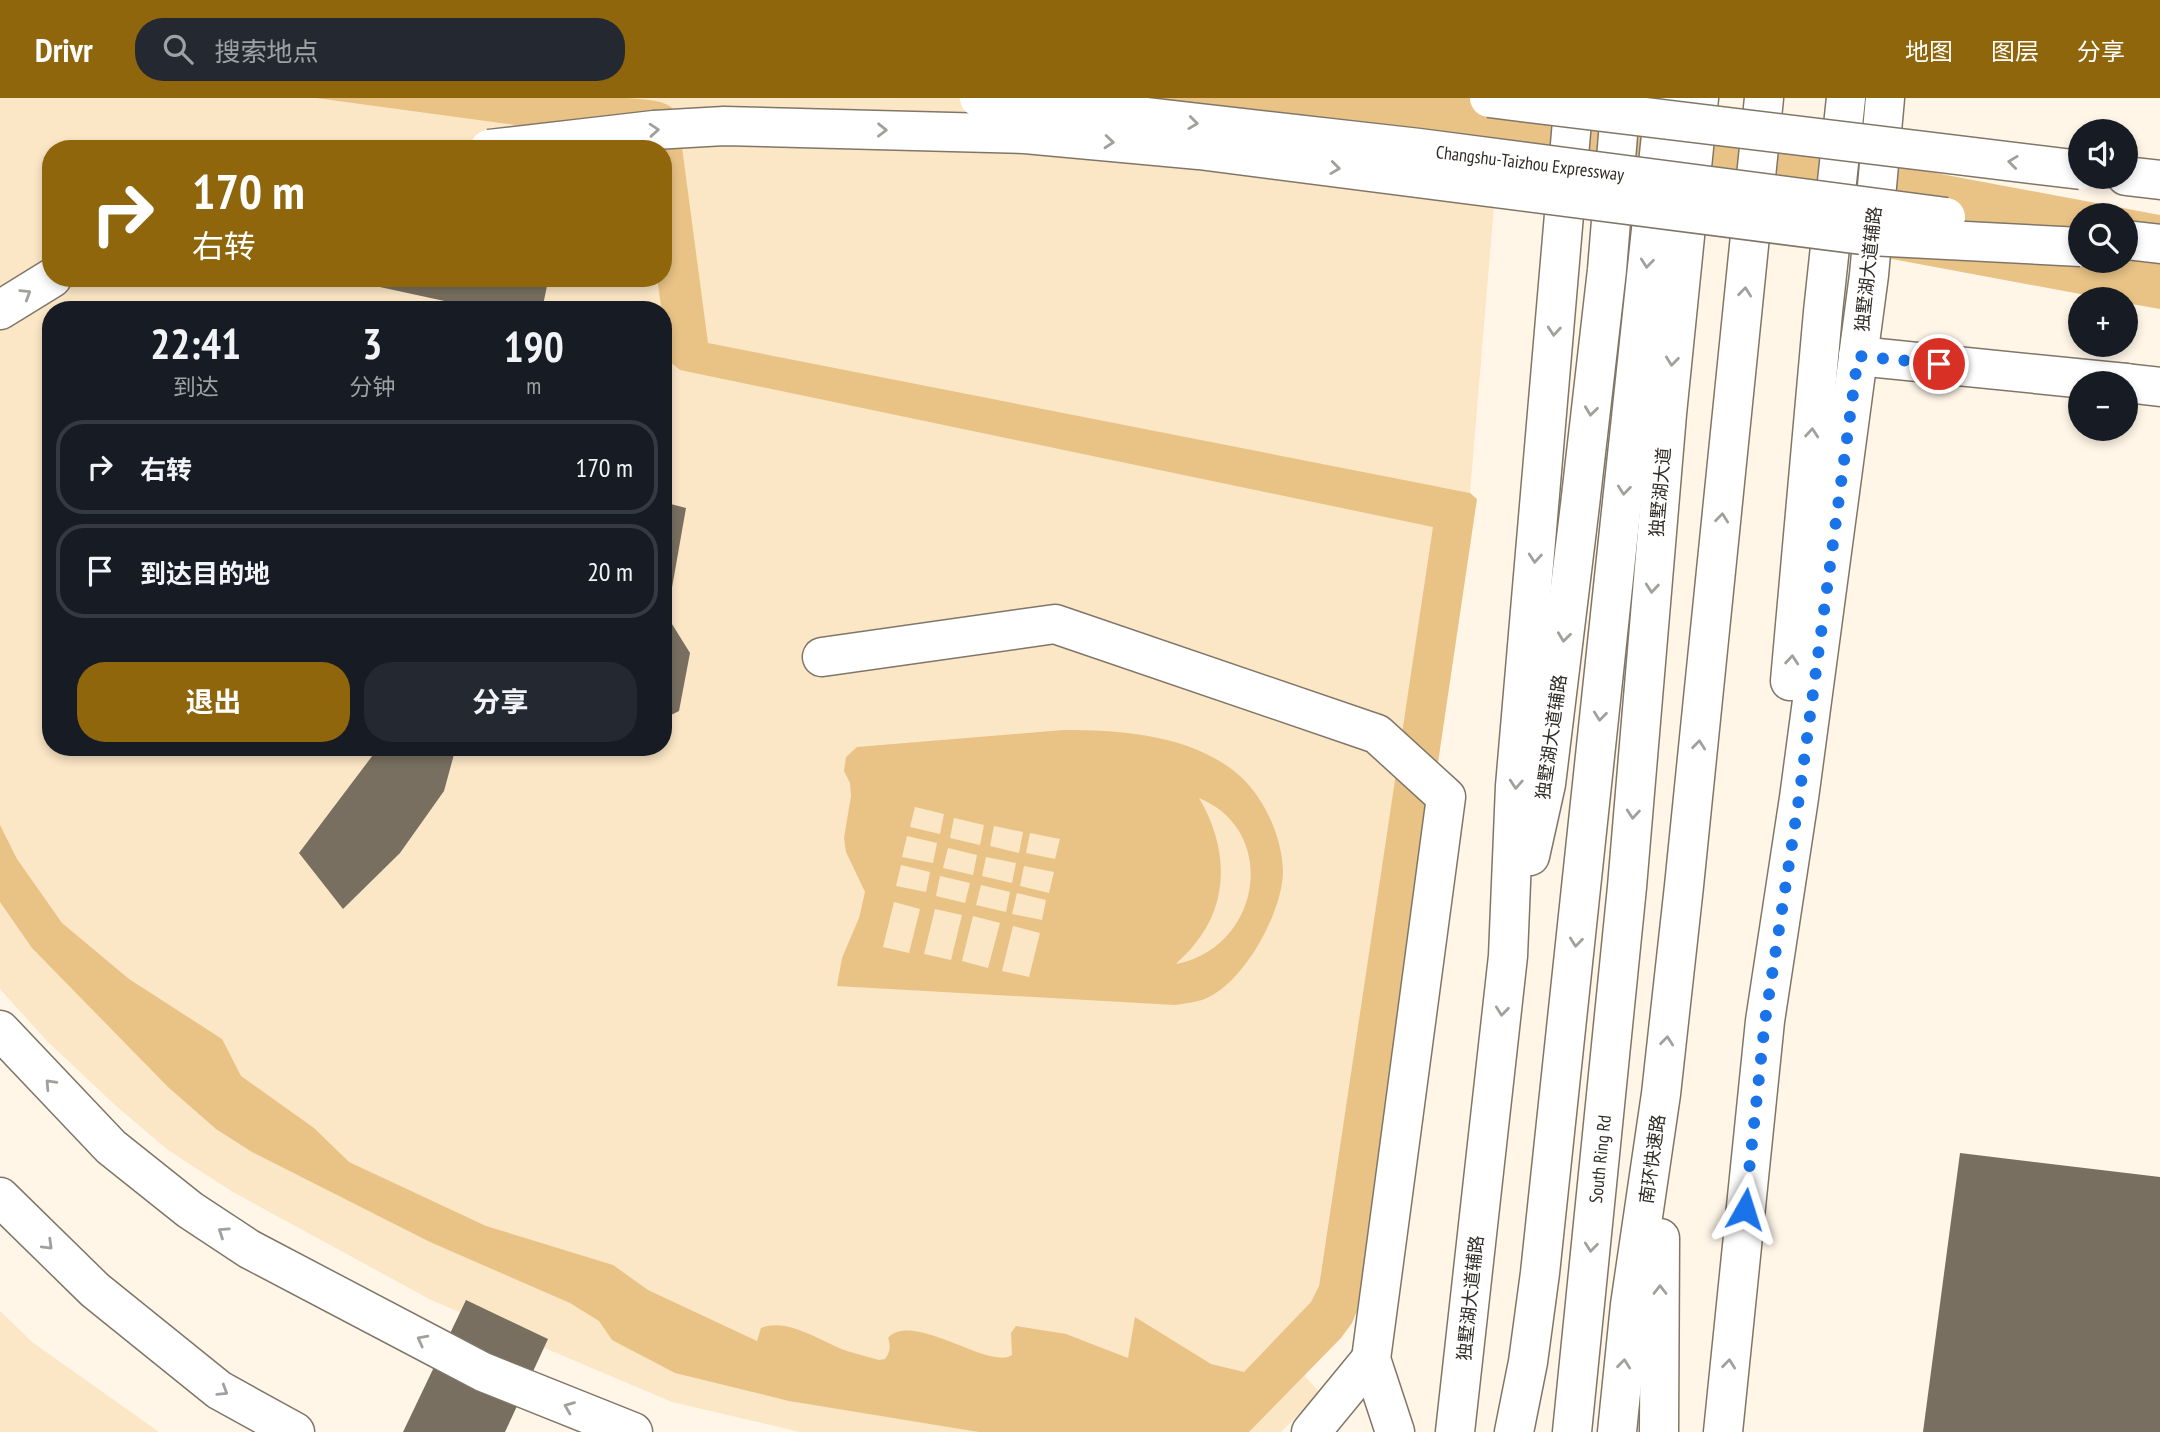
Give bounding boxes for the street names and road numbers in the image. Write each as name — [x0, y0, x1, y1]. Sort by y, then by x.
street label: Changshu-Taizhou Expressway — [1435, 140, 1626, 186]
street label: 独墅湖大道辅路 — [1850, 205, 1886, 333]
street label: 独墅湖大道 — [1645, 446, 1675, 538]
street label: 独墅湖大道辅路 — [1531, 673, 1571, 801]
street label: 南环快速路 — [1634, 1113, 1670, 1205]
street label: South Ring Rd — [1584, 1114, 1616, 1204]
street label: 独墅湖大道辅路 — [1452, 1234, 1488, 1362]

